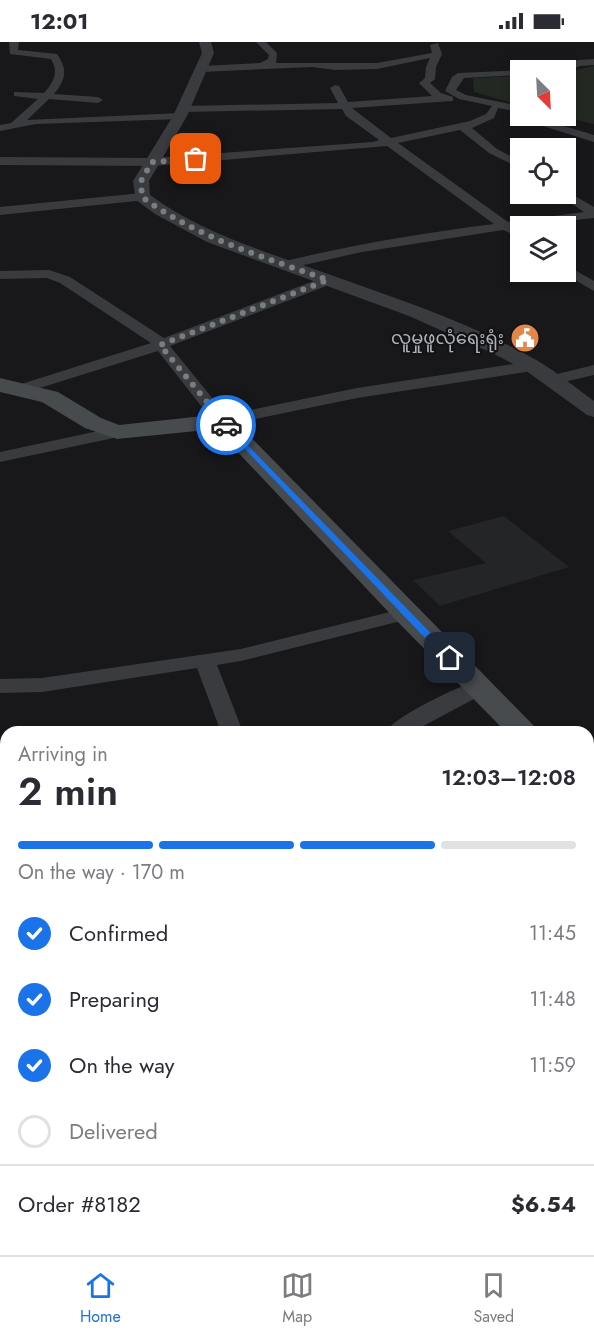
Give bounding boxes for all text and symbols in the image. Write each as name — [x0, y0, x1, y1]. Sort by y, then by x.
text: 12:01 — [30, 5, 88, 37]
north arrow — [510, 60, 576, 126]
map controls — [510, 60, 576, 282]
pin — [170, 133, 221, 184]
button: locate — [510, 138, 576, 204]
icon: bag — [179, 142, 212, 175]
button: layers — [510, 216, 576, 282]
public building icon: လူမှုဖူလုံရေးရုံး — [509, 322, 541, 354]
place label: လူမှုဖူလုံရေးရုံး — [391, 325, 504, 353]
courier — [196, 395, 256, 455]
icon: car — [210, 409, 243, 442]
pin — [424, 632, 475, 683]
icon: home — [433, 641, 466, 674]
text: Arriving in — [18, 740, 108, 769]
text: 12:03–12:08 — [441, 761, 576, 793]
text: 2 min — [18, 763, 118, 820]
text: On the way · 170 m — [18, 858, 185, 887]
icon: check — [18, 917, 51, 950]
text: Confirmed — [69, 917, 168, 949]
text: 11:45 — [529, 919, 576, 948]
icon: check — [18, 983, 51, 1016]
text: Preparing — [69, 983, 160, 1015]
text: 11:48 — [529, 985, 576, 1014]
icon: check — [18, 1049, 51, 1082]
text: On the way — [69, 1049, 174, 1081]
text: 11:59 — [529, 1051, 576, 1080]
text: Delivered — [69, 1115, 158, 1147]
text: Order #8182 — [18, 1188, 141, 1220]
text: $6.54 — [511, 1188, 576, 1220]
tab: Home — [80, 1269, 121, 1328]
tab: Map — [281, 1269, 314, 1328]
tab: Saved — [474, 1269, 514, 1328]

